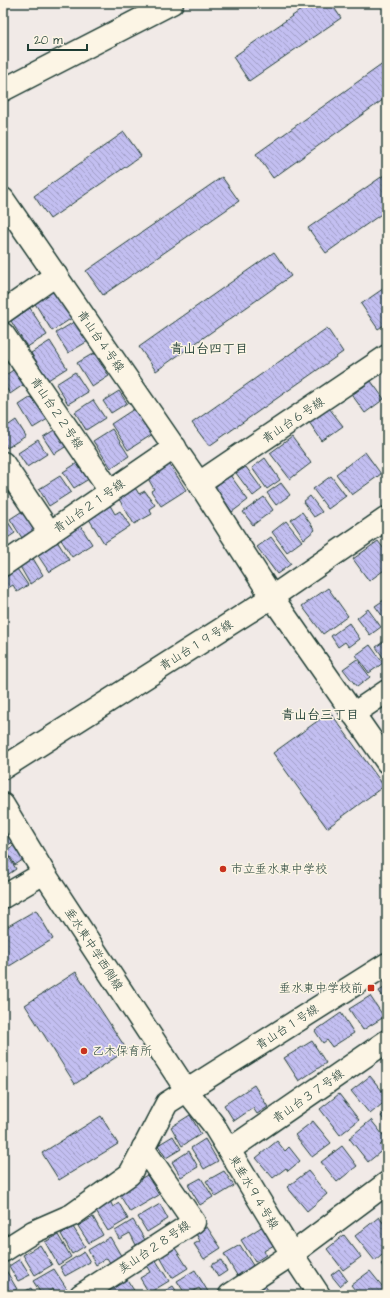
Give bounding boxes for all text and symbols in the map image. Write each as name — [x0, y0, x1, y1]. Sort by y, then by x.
scale bar — [28, 26, 87, 52]
text: 20 m — [34, 32, 63, 49]
street label: 青山台４号線 — [73, 307, 128, 376]
district label: 青山台四丁目 — [170, 340, 248, 358]
street label: 青山台２２号線 — [26, 374, 87, 453]
street label: 青山台６号線 — [259, 393, 328, 448]
street label: 青山台２１号線 — [50, 475, 129, 537]
street label: 青山台１９号線 — [156, 616, 236, 675]
district label: 青山台三丁目 — [281, 706, 359, 724]
place label: 市立垂水東中学校 — [231, 861, 327, 878]
marker: 市立垂水東中学校 — [218, 864, 228, 874]
street label: 垂水東中学西側線 — [60, 904, 127, 994]
place label: 垂水東中学校前 — [279, 980, 363, 997]
marker: 垂水東中学校前 — [366, 983, 376, 993]
street label: 青山台１号線 — [252, 1001, 322, 1054]
place label: 乙木保育所 — [92, 1043, 152, 1060]
marker: 乙木保育所 — [79, 1046, 89, 1056]
street label: 青山台３７号線 — [269, 1065, 348, 1127]
street label: 東垂水９４号線 — [225, 1152, 282, 1233]
street label: 美山台２８号線 — [115, 1217, 194, 1278]

